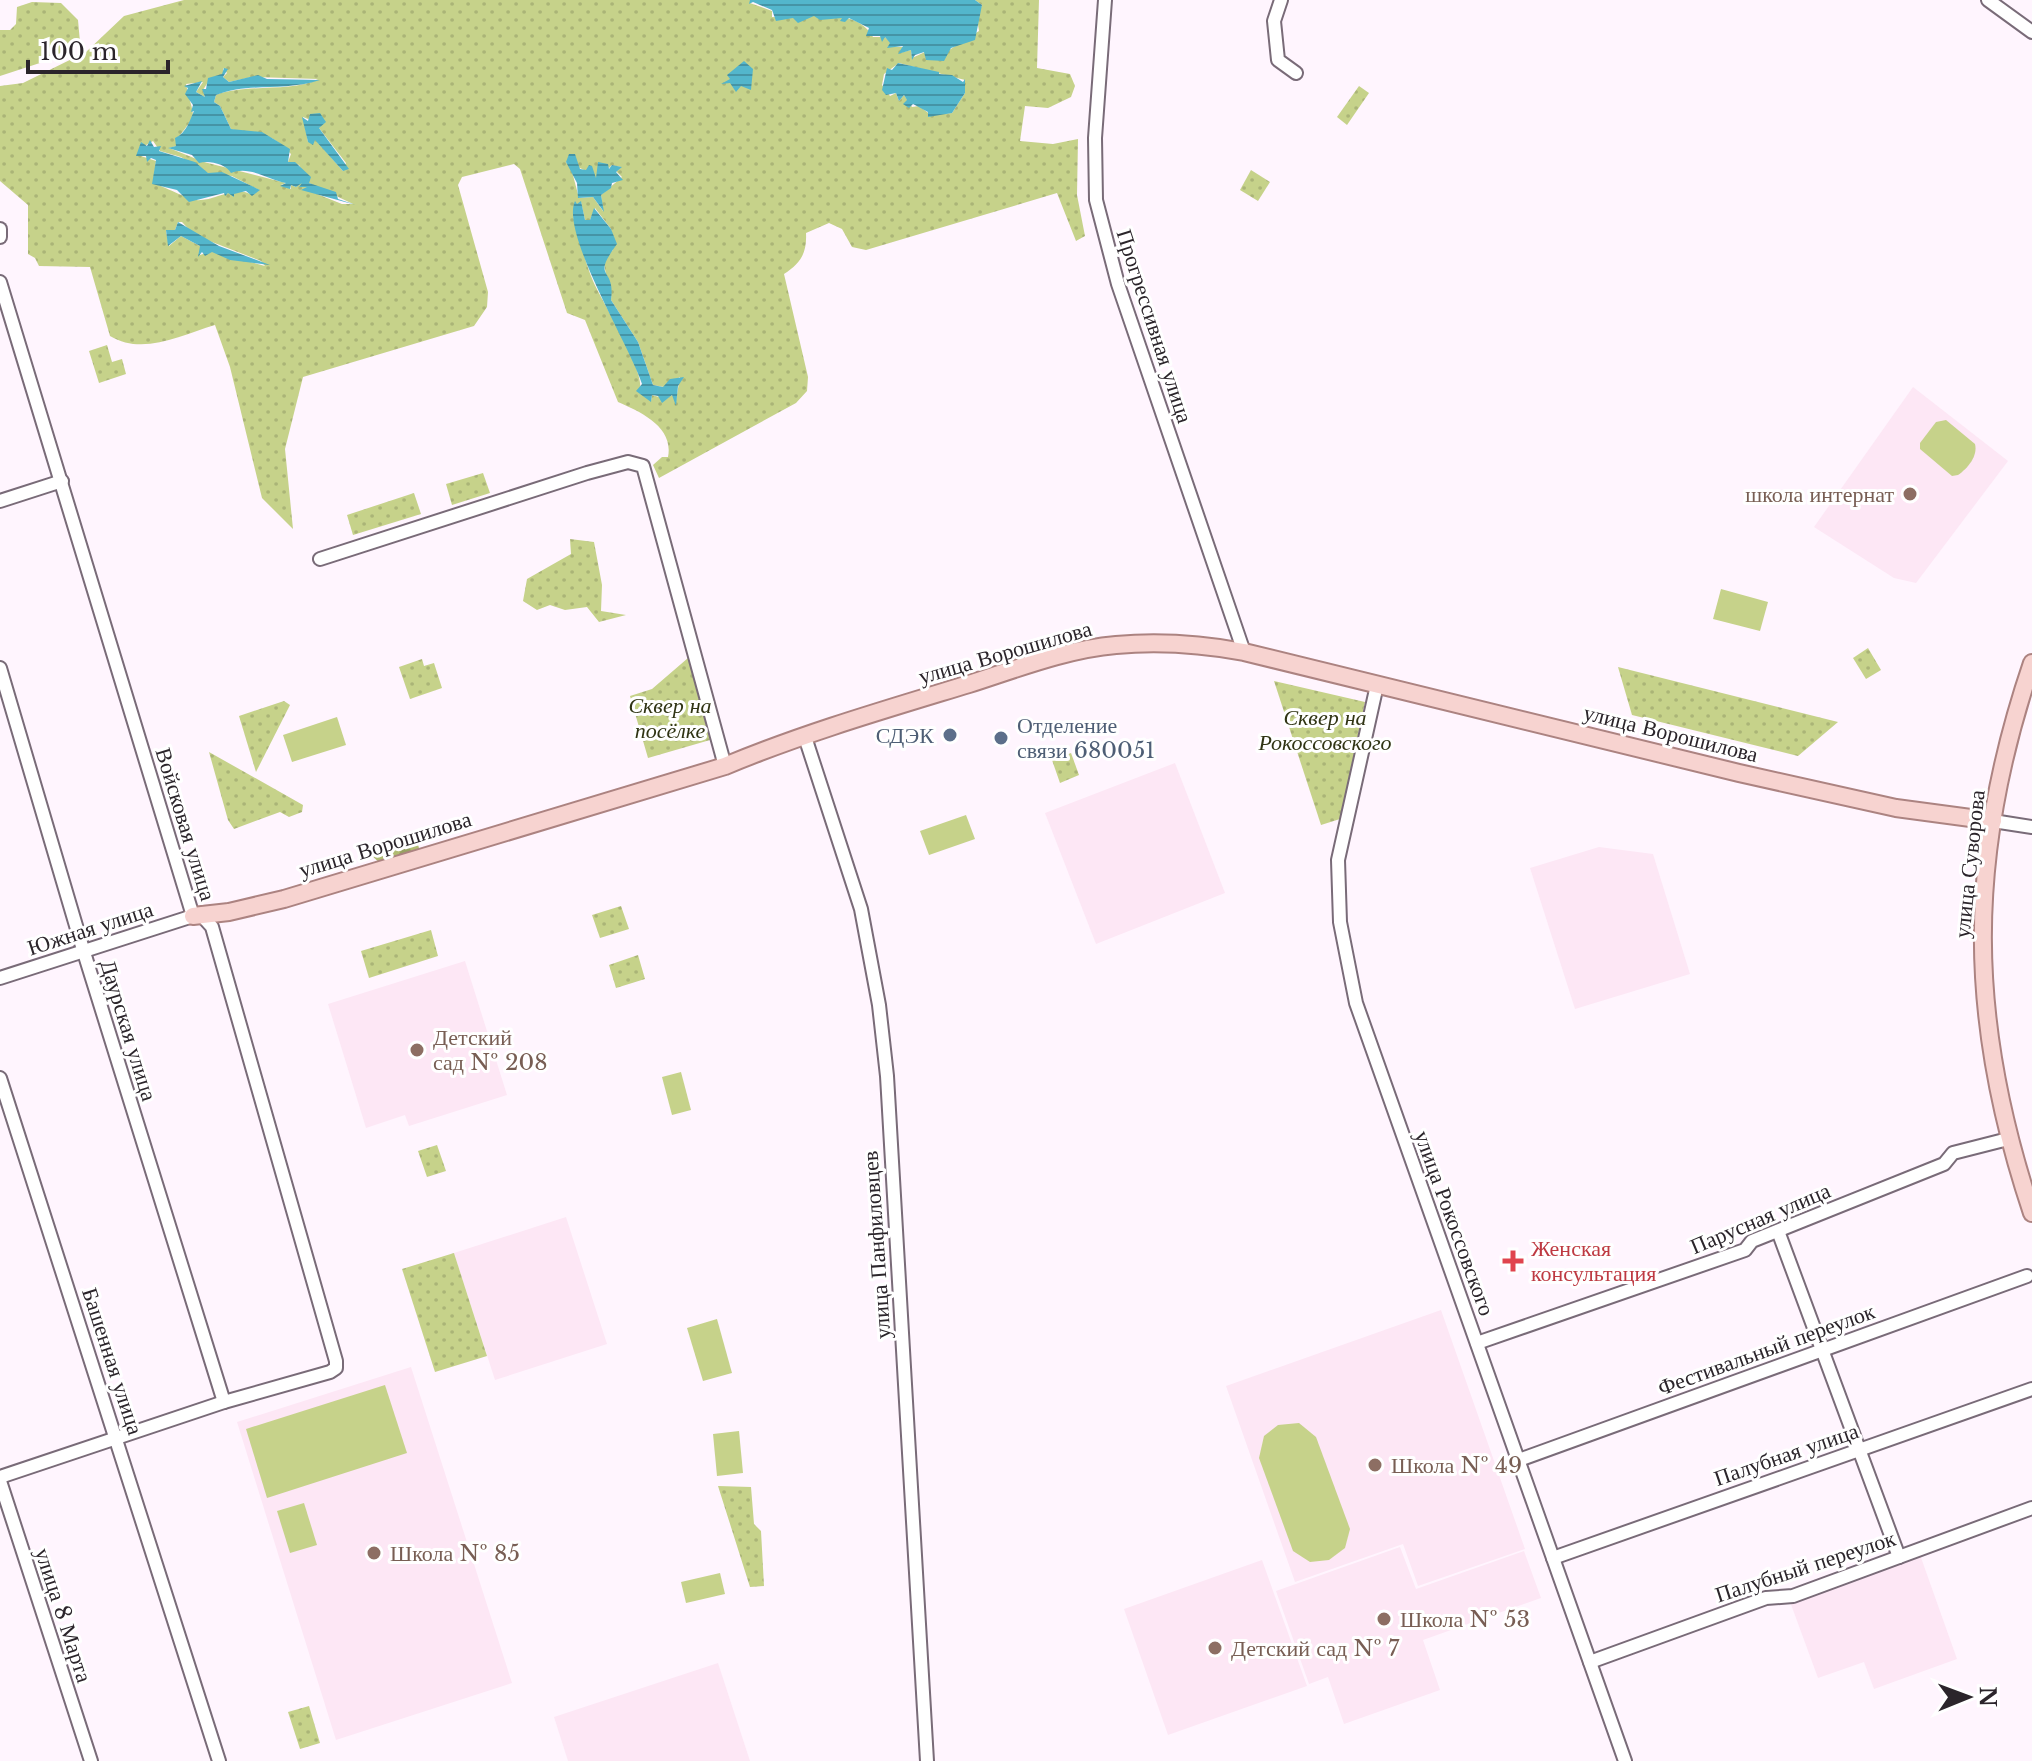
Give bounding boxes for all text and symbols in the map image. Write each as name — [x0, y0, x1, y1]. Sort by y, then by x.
scale bar — [28, 24, 168, 74]
text: 100 m — [40, 37, 118, 66]
street label: Прогрессивная улица — [1110, 226, 1199, 427]
place label: школа интернат — [1745, 481, 1894, 508]
marker: школа интернат — [1901, 485, 1919, 503]
street label: улица Ворошилова — [915, 615, 1095, 690]
park label: Сквер на посёлке — [628, 692, 712, 744]
street label: улица Ворошилова — [1581, 699, 1761, 768]
park label: Сквер на Рокоссовского — [1257, 704, 1392, 756]
place label: Отделение связи 680051 — [1017, 712, 1155, 764]
place label: СДЭК — [876, 722, 934, 749]
marker: СДЭК — [941, 726, 959, 744]
marker: Отделение связи 680051 — [992, 729, 1010, 747]
street label: Войсковая улица — [149, 744, 222, 904]
street label: улица Суворова — [1948, 788, 1991, 939]
street label: улица Ворошилова — [296, 805, 475, 884]
street label: Южная улица — [24, 895, 157, 961]
street label: Даурская улица — [94, 956, 163, 1104]
place label: Детский сад № 208 — [433, 1024, 547, 1076]
marker: Детский сад № 208 — [408, 1041, 426, 1059]
street label: улица Рокоссовского — [1408, 1127, 1501, 1319]
street label: улица Панфиловцев — [856, 1150, 897, 1340]
street label: Парусная улица — [1686, 1177, 1834, 1260]
place label: Женская консультация — [1531, 1235, 1656, 1287]
marker: Женская консультация — [1502, 1250, 1524, 1272]
street label: Башенная улица — [76, 1284, 149, 1438]
street label: Фестивальный переулок — [1654, 1298, 1879, 1401]
street label: Палубная улица — [1710, 1417, 1862, 1492]
place label: Школа № 49 — [1391, 1452, 1522, 1479]
marker: Школа № 49 — [1366, 1456, 1384, 1474]
street label: Палубный переулок — [1712, 1525, 1899, 1608]
place label: Школа № 85 — [390, 1540, 520, 1567]
street label: улица 8 Марта — [29, 1544, 98, 1686]
marker: Школа № 85 — [365, 1544, 383, 1562]
place label: Школа № 53 — [1400, 1606, 1530, 1633]
marker: Школа № 53 — [1375, 1610, 1393, 1628]
place label: Детский сад № 7 — [1231, 1635, 1400, 1662]
marker: Детский сад № 7 — [1206, 1639, 1224, 1657]
north arrow — [1928, 1657, 2008, 1737]
text: N — [1974, 1686, 2001, 1708]

